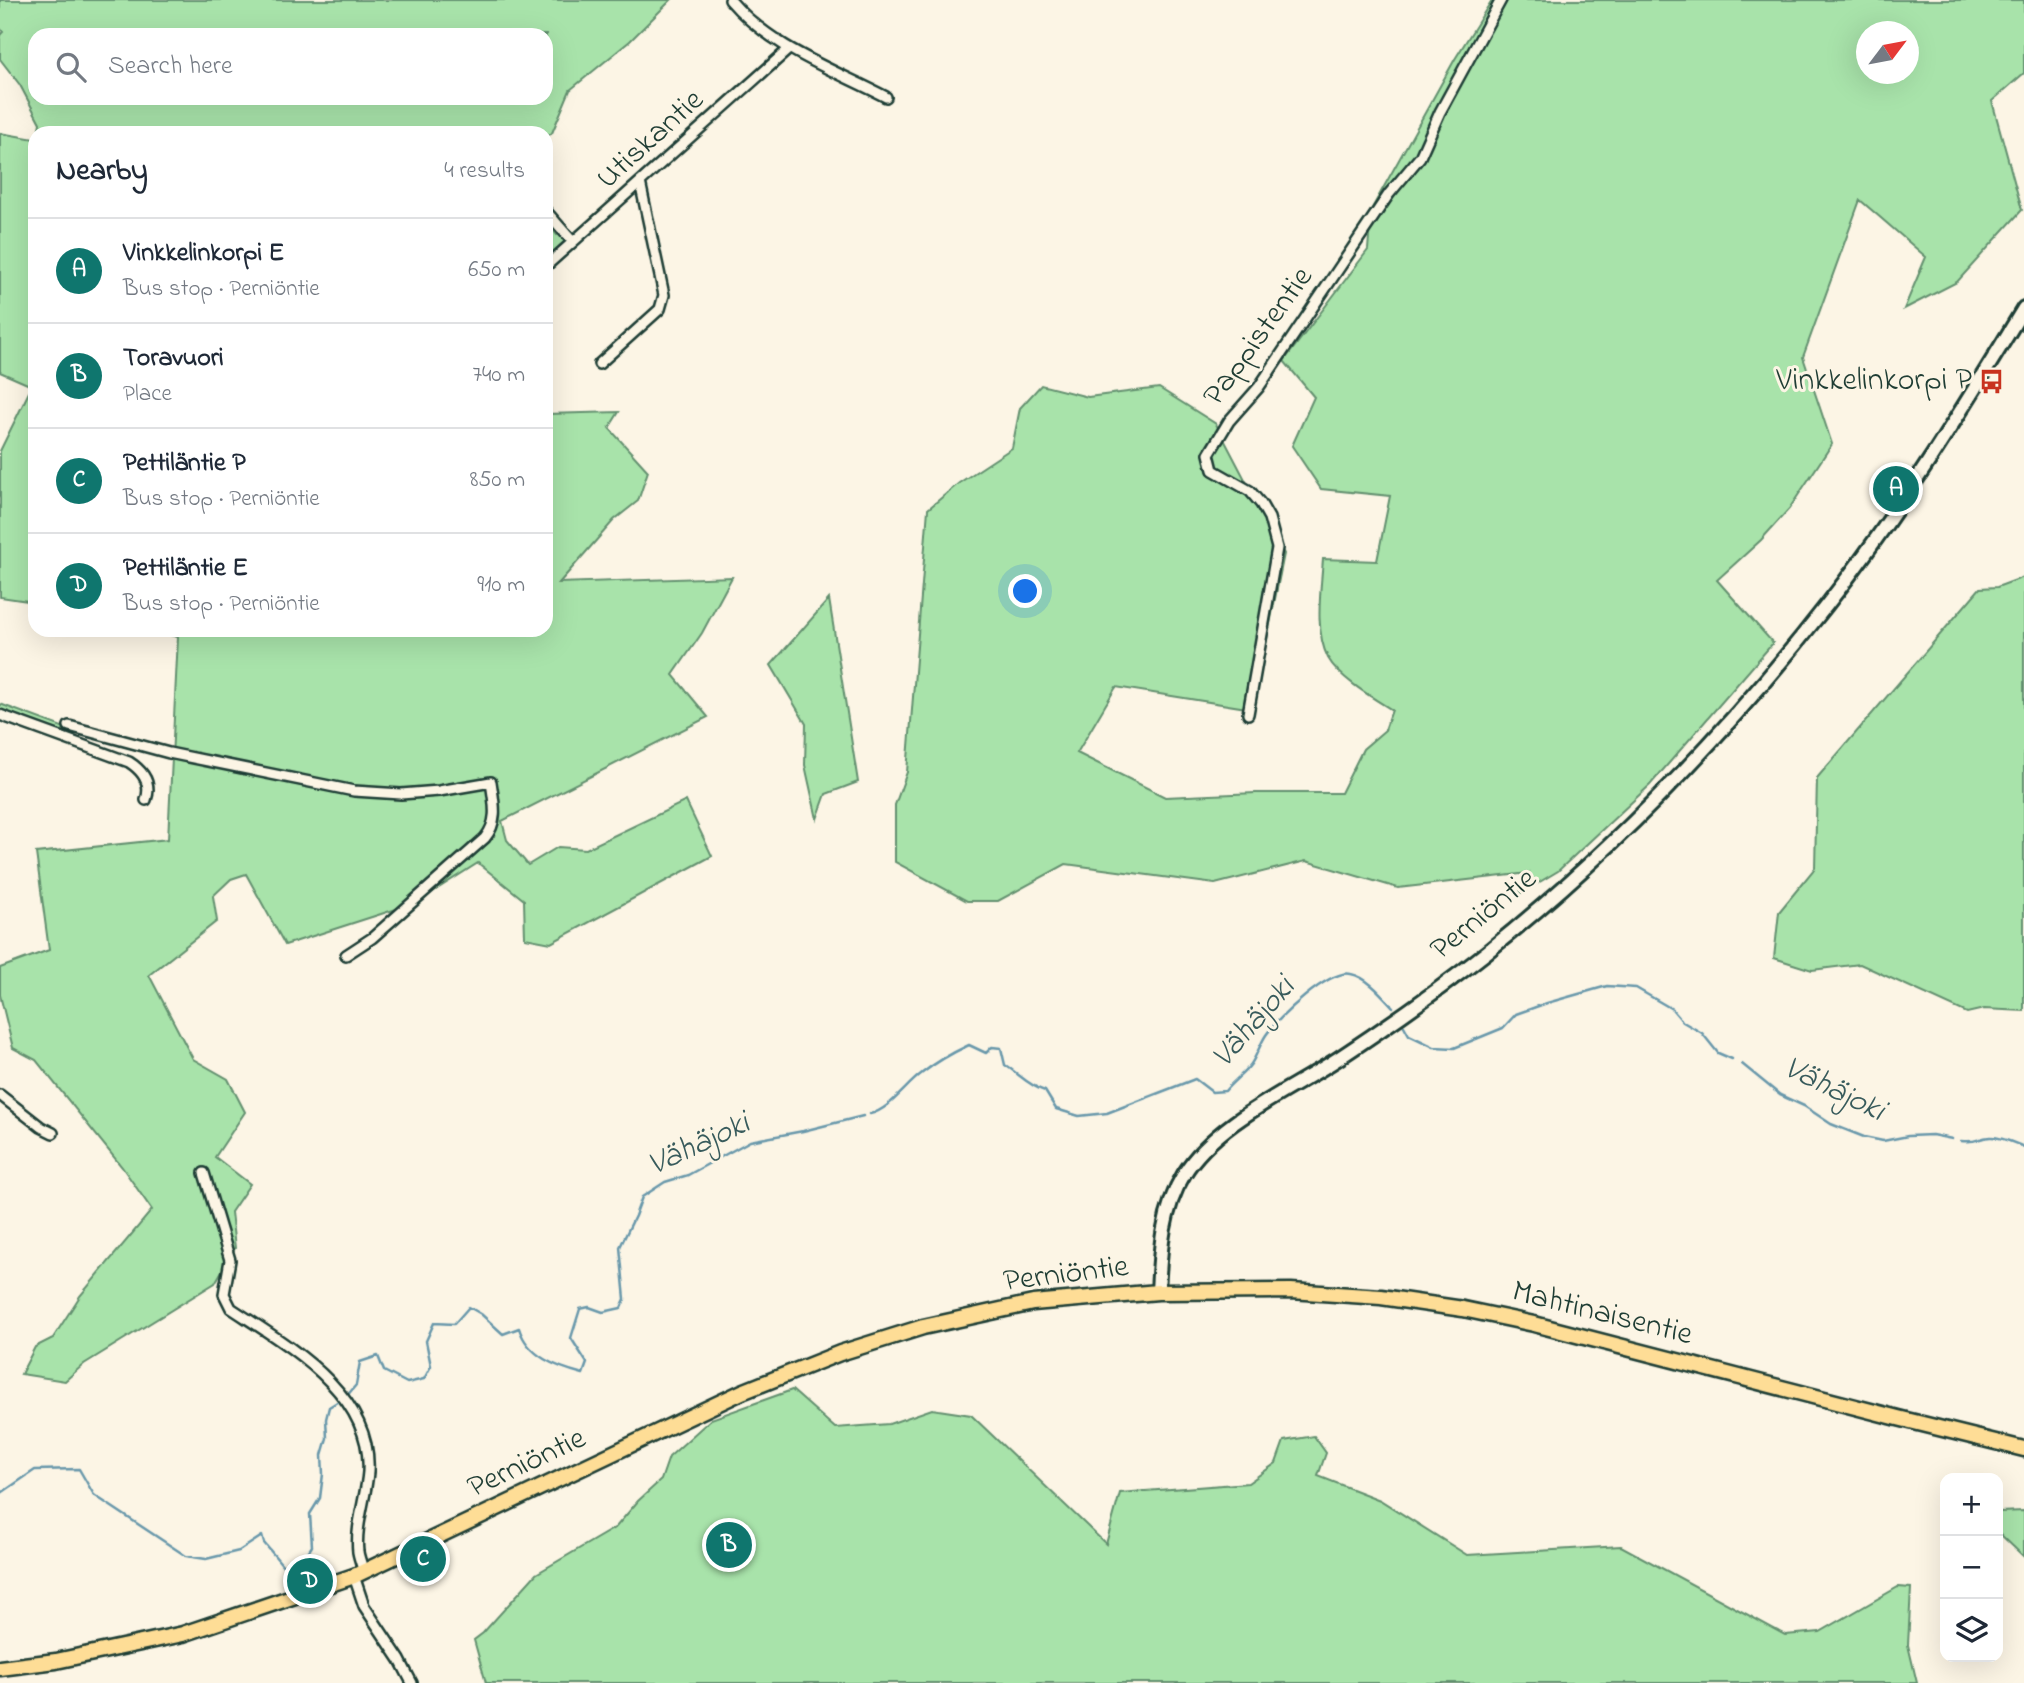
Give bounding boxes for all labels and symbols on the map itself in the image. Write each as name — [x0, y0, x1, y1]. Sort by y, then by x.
north arrow — [1856, 21, 1919, 84]
street label: Utiskantie — [587, 78, 716, 201]
street label: Pappistentie — [1192, 257, 1326, 417]
place label: Vinkkelinkorpi P — [1775, 358, 1972, 405]
bus stop icon: Vinkkelinkorpi P — [1978, 367, 2006, 395]
pin: A — [1873, 463, 1919, 515]
your location — [1008, 574, 1042, 608]
street label: Perniöntie — [1420, 857, 1548, 973]
water label: Vähäjoki — [1201, 964, 1309, 1079]
water label: Vähäjoki — [1775, 1045, 1896, 1137]
water label: Vähäjoki — [640, 1099, 761, 1190]
street label: Perniöntie — [1001, 1244, 1132, 1306]
street label: Mahtinaisentie — [1507, 1269, 1698, 1359]
street label: Perniöntie — [460, 1416, 594, 1512]
pin: B — [706, 1519, 752, 1571]
pin: C — [400, 1533, 446, 1585]
pin: D — [287, 1555, 333, 1607]

